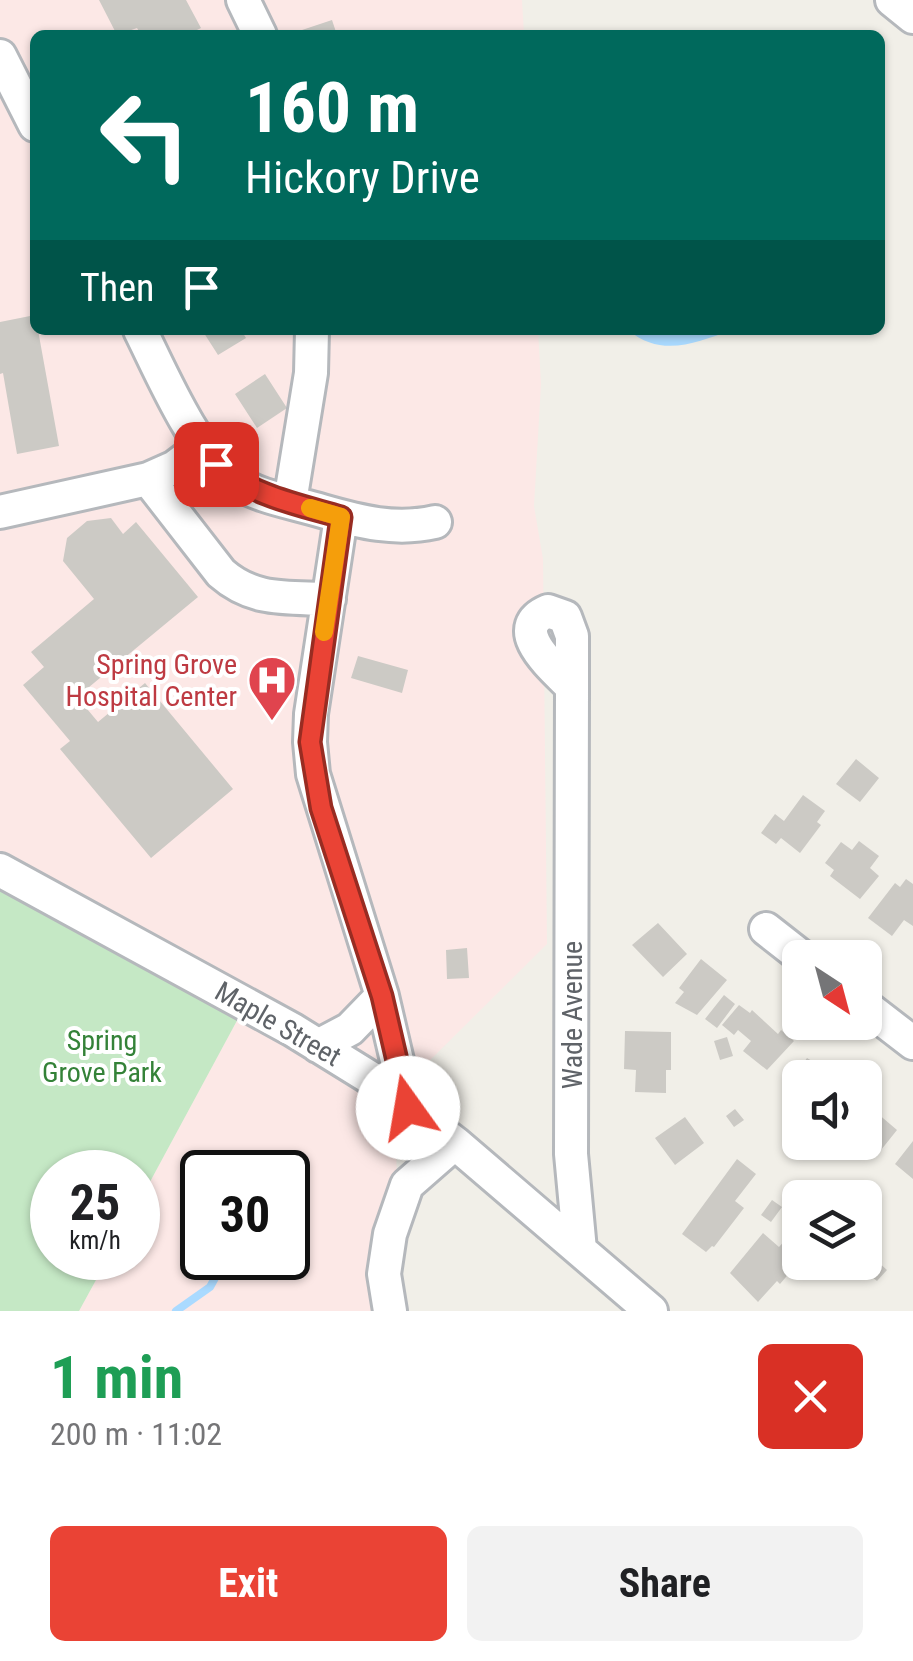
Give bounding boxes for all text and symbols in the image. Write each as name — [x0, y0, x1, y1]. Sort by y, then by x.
text: 160 m — [245, 67, 419, 149]
icon: left — [80, 70, 210, 200]
text: Hickory Drive — [245, 151, 480, 204]
icon: arrive — [174, 260, 229, 315]
text: Then — [80, 266, 154, 310]
pin — [174, 422, 259, 507]
icon: arrive — [189, 437, 244, 492]
place label: Spring Grove Hospital Center — [66, 648, 237, 713]
hospital icon: Spring Grove Hospital Center — [246, 654, 298, 722]
north arrow — [782, 940, 882, 1040]
map controls — [782, 940, 882, 1280]
street label: Wade Avenue — [556, 941, 589, 1089]
street label: Maple Street — [209, 975, 347, 1073]
park label: Spring Grove Park — [42, 1024, 162, 1089]
position arrow — [356, 1056, 460, 1160]
button: sound — [782, 1060, 882, 1160]
speed limit sign: 30 — [180, 1150, 310, 1280]
text: 25 — [70, 1174, 120, 1232]
button: layers — [782, 1180, 882, 1280]
text: km/h — [69, 1226, 121, 1255]
text: 1 min — [50, 1342, 183, 1413]
button: close — [758, 1344, 863, 1449]
text: 200 m · 11:02 — [50, 1415, 222, 1453]
button: Exit — [50, 1526, 447, 1641]
button: Share — [467, 1526, 863, 1641]

